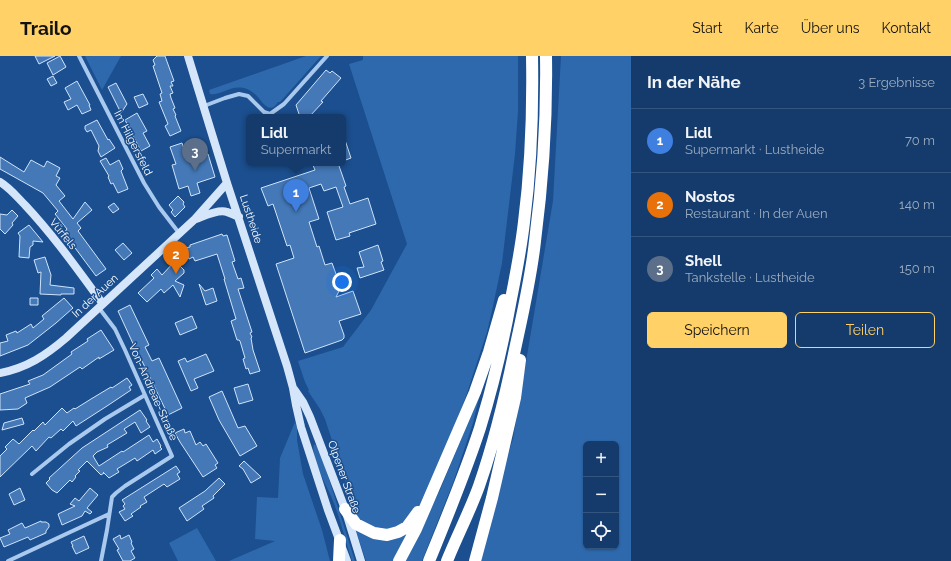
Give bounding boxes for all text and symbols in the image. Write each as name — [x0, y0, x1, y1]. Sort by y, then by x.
text: Trailo — [20, 17, 71, 39]
text: Start — [692, 20, 722, 36]
text: Karte — [744, 20, 779, 36]
text: Über uns — [801, 20, 860, 36]
text: Kontakt — [882, 20, 931, 36]
text: In der Nähe — [647, 72, 741, 92]
text: 3 Ergebnisse — [858, 75, 935, 90]
street label: Im Hilgersfeld — [111, 108, 155, 178]
popup — [246, 114, 346, 166]
text: Lidl — [261, 124, 288, 142]
text: Lidl — [685, 124, 712, 142]
text: 1 — [657, 133, 663, 148]
text: 70 m — [905, 133, 935, 148]
pin: 3 — [182, 138, 208, 171]
text: Supermarkt — [261, 142, 331, 157]
text: Supermarkt · Lustheide — [685, 142, 824, 157]
pin: 1 — [283, 179, 309, 212]
text: Nostos — [685, 188, 735, 206]
street label: Lustheide — [237, 193, 265, 246]
text: 2 — [656, 197, 664, 212]
text: 140 m — [899, 197, 935, 212]
text: Restaurant · In der Auen — [685, 206, 828, 221]
street label: Vürfels — [47, 216, 79, 252]
pin: 2 — [163, 241, 189, 274]
text: Shell — [685, 252, 722, 270]
text: 3 — [656, 261, 664, 276]
text: 150 m — [899, 261, 935, 276]
text: Tankstelle · Lustheide — [685, 270, 815, 285]
street label: In der Auen — [69, 271, 121, 321]
your location — [332, 272, 352, 292]
button: Speichern — [647, 312, 787, 348]
button: Teilen — [795, 312, 935, 348]
street label: Von-Andreae-Straße — [126, 341, 180, 443]
street label: Olpener Straße — [325, 439, 363, 516]
map controls — [583, 441, 619, 549]
button: + — [583, 441, 619, 477]
button: − — [583, 477, 619, 513]
button: locate — [583, 513, 619, 549]

